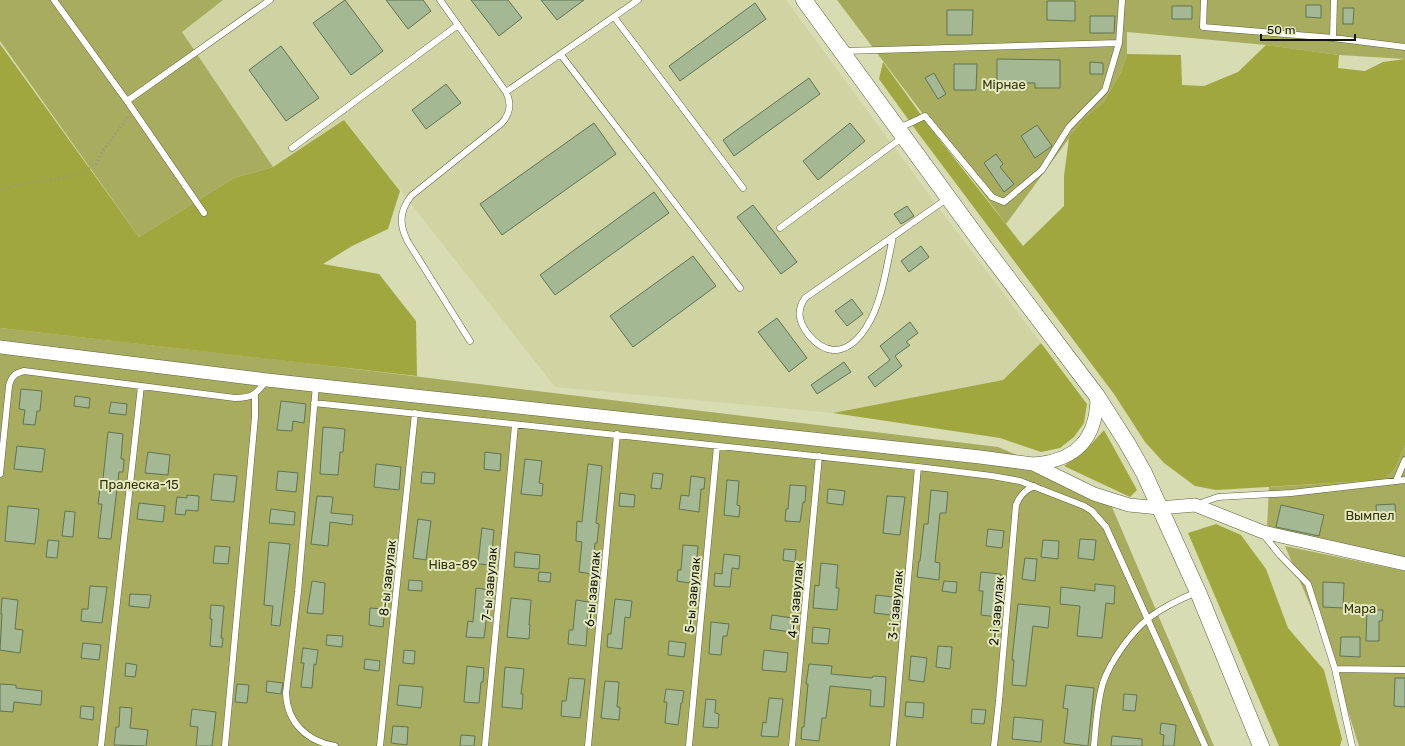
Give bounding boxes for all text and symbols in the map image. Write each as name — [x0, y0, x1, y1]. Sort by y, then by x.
scale bar — [1261, 16, 1355, 42]
text: 50 m — [1267, 23, 1295, 37]
park label: Мірнае — [982, 77, 1026, 92]
park label: Пралеска-15 — [99, 477, 179, 492]
park label: Вымпел — [1345, 508, 1395, 523]
street label: 8-ы завулак — [376, 539, 399, 617]
street label: 7-ы завулак — [479, 546, 500, 622]
street label: 6-ы завулак — [582, 550, 603, 628]
park label: Ніва-89 — [428, 557, 478, 572]
street label: 5-ы завулак — [682, 557, 703, 634]
street label: 4-ы завулак — [785, 561, 806, 639]
street label: 3-і завулак — [885, 570, 906, 641]
street label: 2-і завулак — [986, 576, 1007, 646]
park label: Мара — [1344, 601, 1376, 616]

